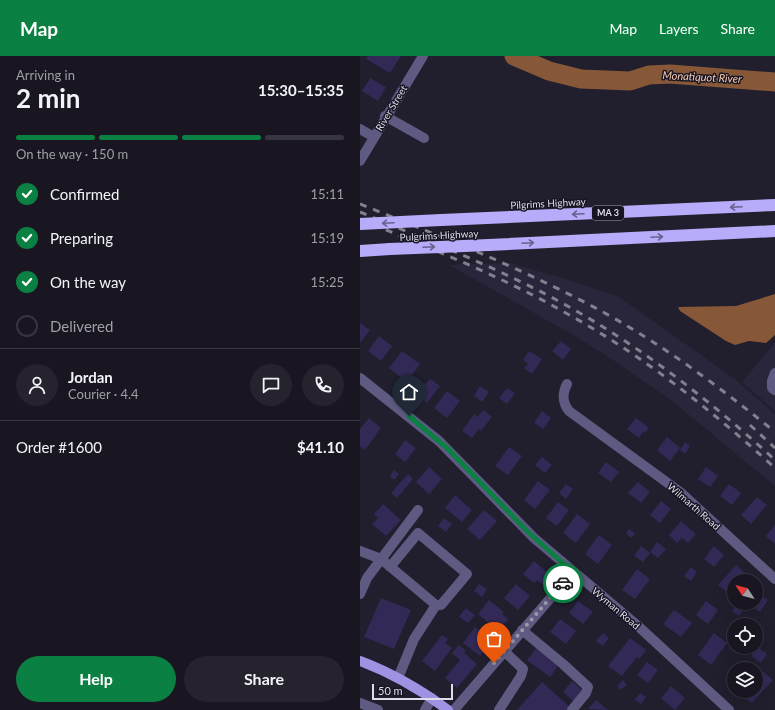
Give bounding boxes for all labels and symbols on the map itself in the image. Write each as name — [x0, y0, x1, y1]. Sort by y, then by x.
water label: Monatiquot River — [662, 68, 742, 85]
street label: River Street — [373, 83, 410, 133]
street label: Pilgrims Highway — [510, 195, 587, 211]
one-way arrow — [730, 203, 743, 210]
road number: MA 3 — [592, 206, 624, 220]
one-way arrow — [572, 210, 585, 218]
one-way arrow — [382, 219, 395, 227]
street label: Pulgrims Highway — [399, 227, 479, 243]
one-way arrow — [650, 233, 663, 241]
one-way arrow — [521, 239, 534, 247]
one-way arrow — [422, 244, 435, 251]
pin — [392, 375, 426, 416]
street label: Wilmarth Road — [665, 480, 723, 532]
courier — [543, 563, 583, 603]
north arrow — [727, 574, 763, 610]
street label: Wyman Road — [590, 584, 642, 632]
pin — [477, 622, 511, 663]
scale bar — [372, 682, 453, 701]

